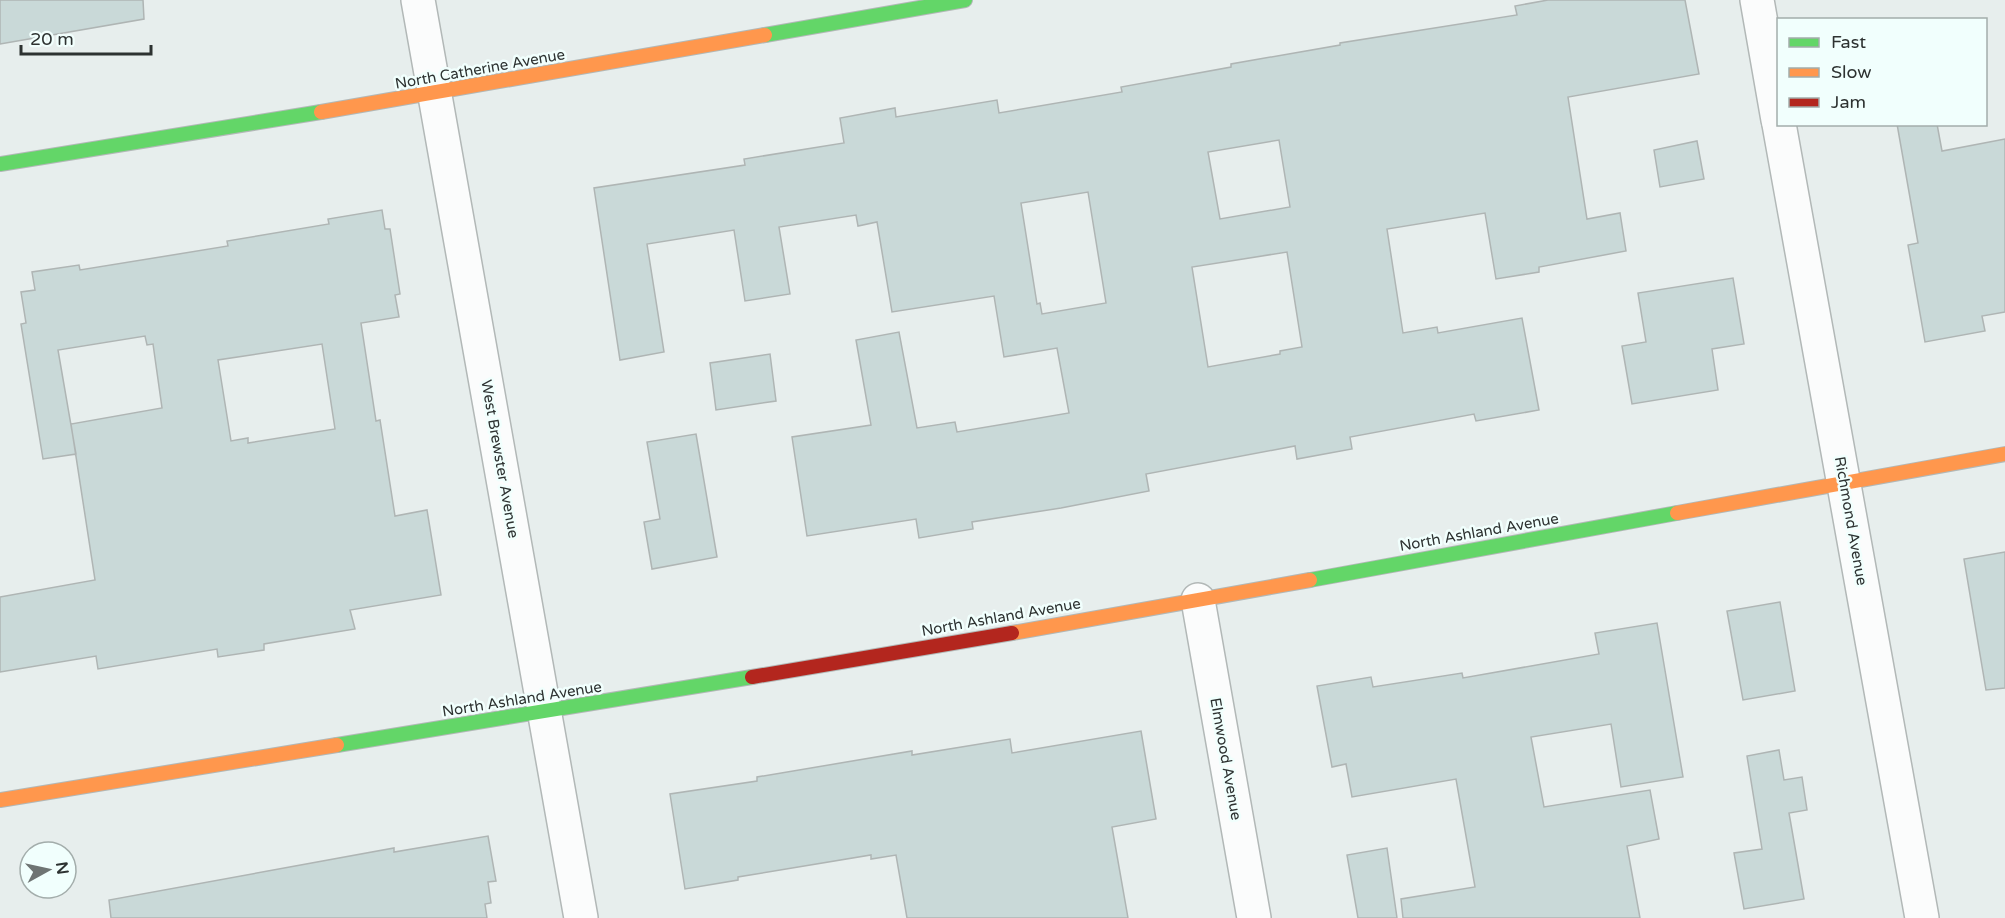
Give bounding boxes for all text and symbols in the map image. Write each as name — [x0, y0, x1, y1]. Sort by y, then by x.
scale bar — [21, 18, 152, 56]
legend — [1777, 18, 1987, 126]
text: 20 m — [30, 28, 74, 50]
text: Fast — [1831, 31, 1866, 53]
street label: North Catherine Avenue — [394, 45, 566, 93]
text: Slow — [1831, 61, 1872, 83]
text: Jam — [1831, 91, 1866, 113]
street label: West Brewster Avenue — [477, 378, 523, 540]
street label: Richmond Avenue — [1831, 455, 1871, 587]
street label: North Ashland Avenue — [1398, 509, 1560, 555]
street label: North Ashland Avenue — [920, 594, 1082, 640]
street label: North Ashland Avenue — [441, 677, 603, 721]
street label: Elmwood Avenue — [1206, 696, 1246, 822]
north arrow — [18, 840, 78, 900]
text: N — [51, 860, 73, 876]

